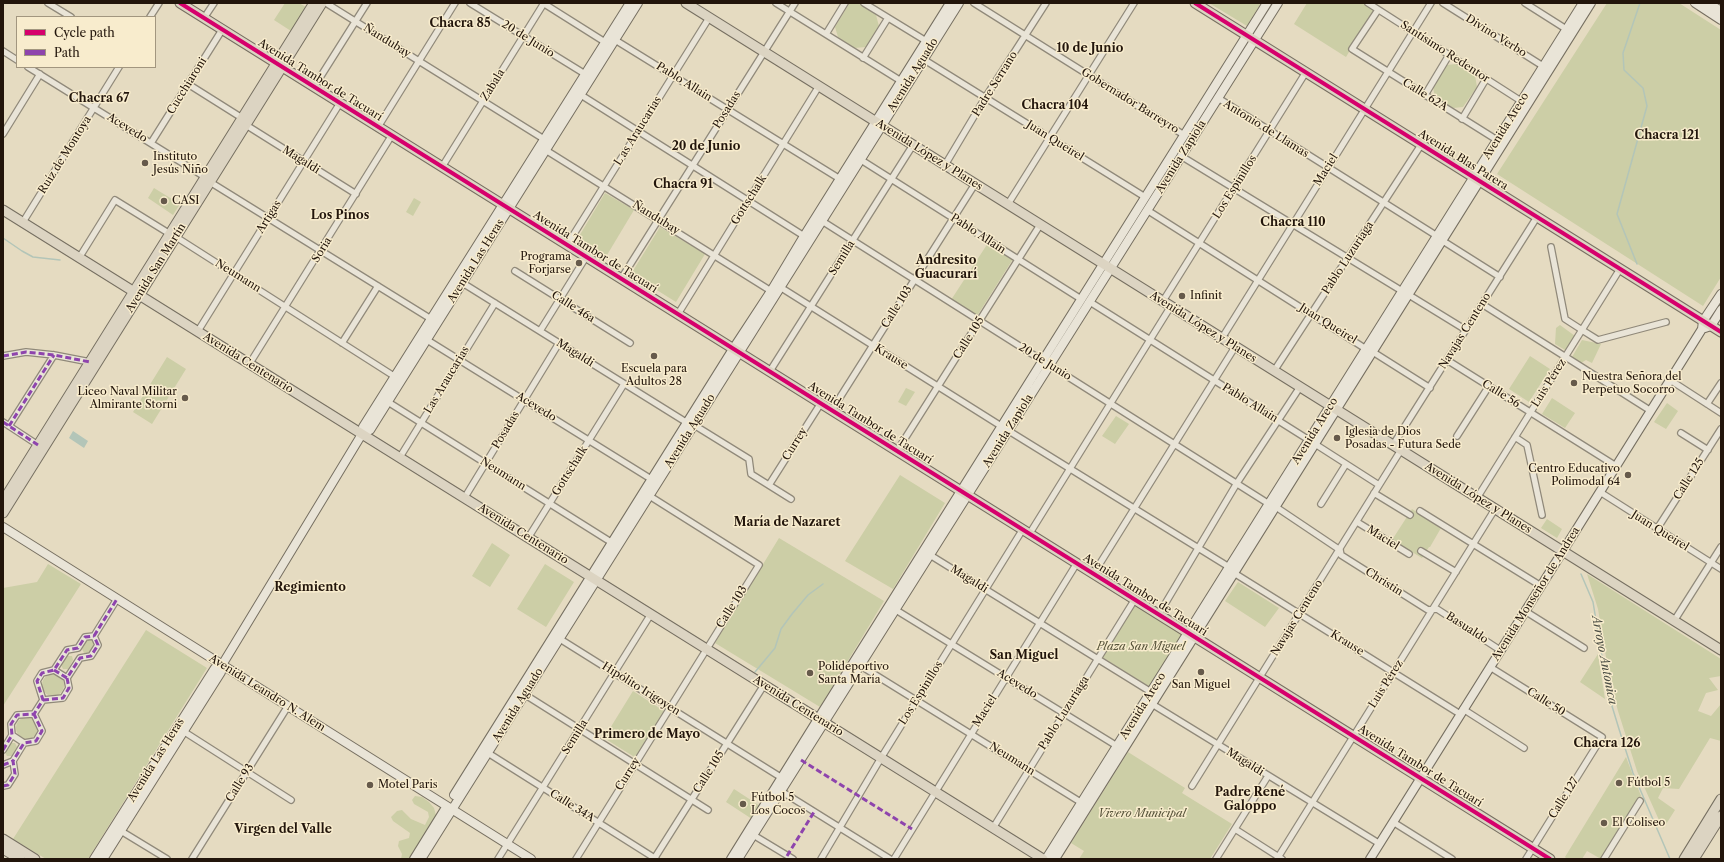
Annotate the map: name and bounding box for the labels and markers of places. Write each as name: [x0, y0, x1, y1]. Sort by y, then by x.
place label: Instituto Jesús Niño: [153, 150, 208, 176]
marker: Instituto Jesús Niño: [140, 158, 150, 168]
place label: CASI: [172, 194, 199, 208]
marker: CASI: [159, 196, 169, 206]
place label: Programa Forjarse: [520, 250, 571, 276]
marker: Programa Forjarse: [574, 258, 584, 268]
place label: Infinit: [1190, 289, 1222, 303]
marker: Infinit: [1177, 291, 1187, 301]
marker: Escuela para Adultos 28: [649, 351, 659, 361]
place label: Escuela para Adultos 28: [621, 362, 687, 388]
place label: Nuestra Señora del Perpetuo Socorro: [1582, 370, 1681, 396]
marker: Nuestra Señora del Perpetuo Socorro: [1569, 378, 1579, 388]
place label: Liceo Naval Militar Almirante Storni: [77, 385, 177, 411]
marker: Liceo Naval Militar Almirante Storni: [180, 393, 190, 403]
place label: Iglesia de Dios Posadas - Futura Sede: [1345, 425, 1461, 451]
marker: Iglesia de Dios Posadas - Futura Sede: [1332, 433, 1342, 443]
place label: Centro Educativo Polimodal 64: [1528, 462, 1620, 488]
marker: Centro Educativo Polimodal 64: [1623, 470, 1633, 480]
place label: Polideportivo Santa María: [818, 660, 889, 686]
marker: San Miguel: [1196, 667, 1206, 677]
marker: Polideportivo Santa María: [805, 668, 815, 678]
place label: San Miguel: [1172, 678, 1230, 692]
place label: Fútbol 5: [1627, 776, 1670, 790]
place label: Motel Paris: [378, 778, 438, 792]
marker: Fútbol 5: [1614, 778, 1624, 788]
marker: Motel Paris: [365, 780, 375, 790]
place label: Fútbol 5 Los Cocos: [751, 791, 805, 817]
marker: Fútbol 5 Los Cocos: [738, 799, 748, 809]
place label: El Coliseo: [1612, 816, 1665, 830]
marker: El Coliseo: [1599, 818, 1609, 828]

